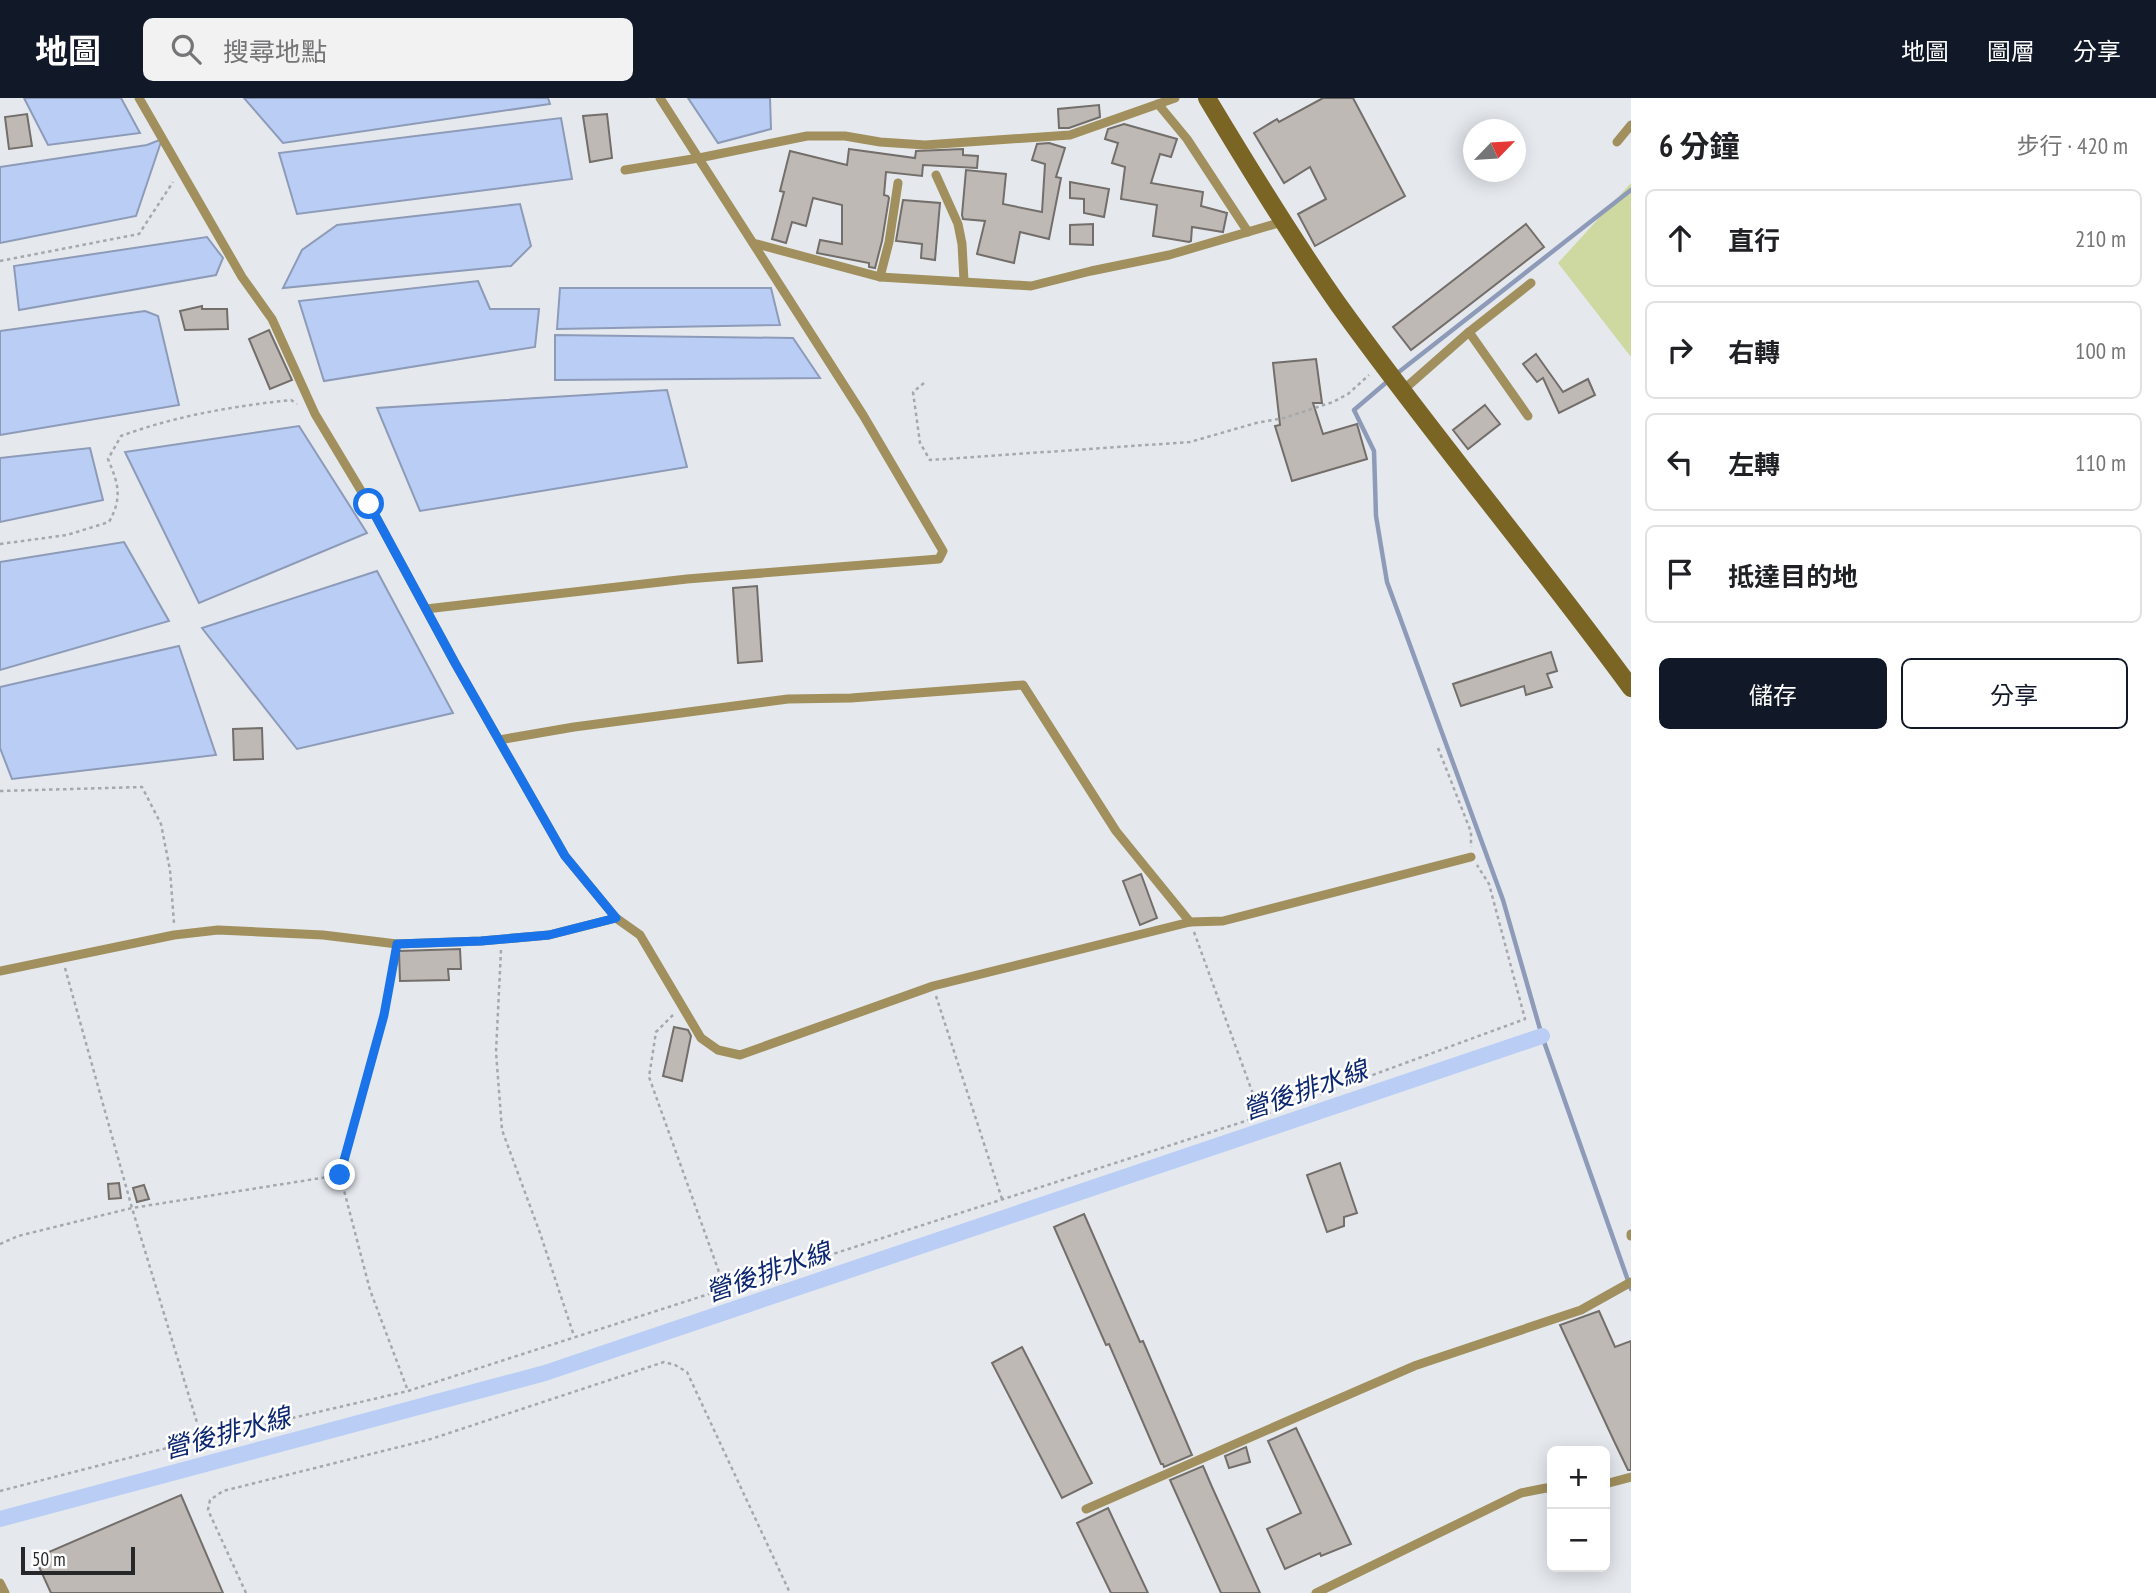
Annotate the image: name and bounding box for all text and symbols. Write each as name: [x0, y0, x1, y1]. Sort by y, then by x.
search box: [143, 18, 633, 81]
text: 地圖: [35, 29, 101, 72]
icon: search: [167, 30, 205, 68]
text: 搜尋地點: [223, 35, 327, 68]
text: 地圖: [1901, 36, 1949, 67]
text: 圖層: [1987, 36, 2035, 67]
text: 分享: [2073, 36, 2121, 67]
north arrow: [1463, 119, 1526, 182]
text: 6 分鐘: [1659, 126, 1740, 165]
text: 步行 · 420 m: [2016, 131, 2128, 160]
icon: ahead: [1661, 219, 1699, 257]
text: 直行: [1728, 224, 1780, 257]
text: 210 m: [2075, 224, 2126, 253]
icon: right: [1661, 331, 1699, 369]
text: 右轉: [1728, 336, 1780, 369]
text: 100 m: [2075, 336, 2126, 365]
icon: left: [1661, 443, 1699, 481]
text: 左轉: [1728, 448, 1780, 481]
text: 110 m: [2075, 448, 2126, 477]
route start: [353, 488, 384, 519]
icon: arrive: [1661, 555, 1699, 593]
text: 抵達目的地: [1728, 560, 1858, 593]
button: 儲存: [1659, 658, 1887, 729]
button: 分享: [1901, 658, 2128, 729]
water label: 營後排水線: [1238, 1052, 1374, 1126]
route end: [324, 1159, 355, 1190]
water label: 營後排水線: [701, 1234, 837, 1308]
water label: 營後排水線: [160, 1399, 297, 1465]
map controls: [1547, 1446, 1610, 1572]
button: +: [1547, 1446, 1610, 1509]
button: −: [1547, 1509, 1610, 1572]
scale bar: [21, 1544, 135, 1576]
text: 50 m: [32, 1547, 66, 1571]

